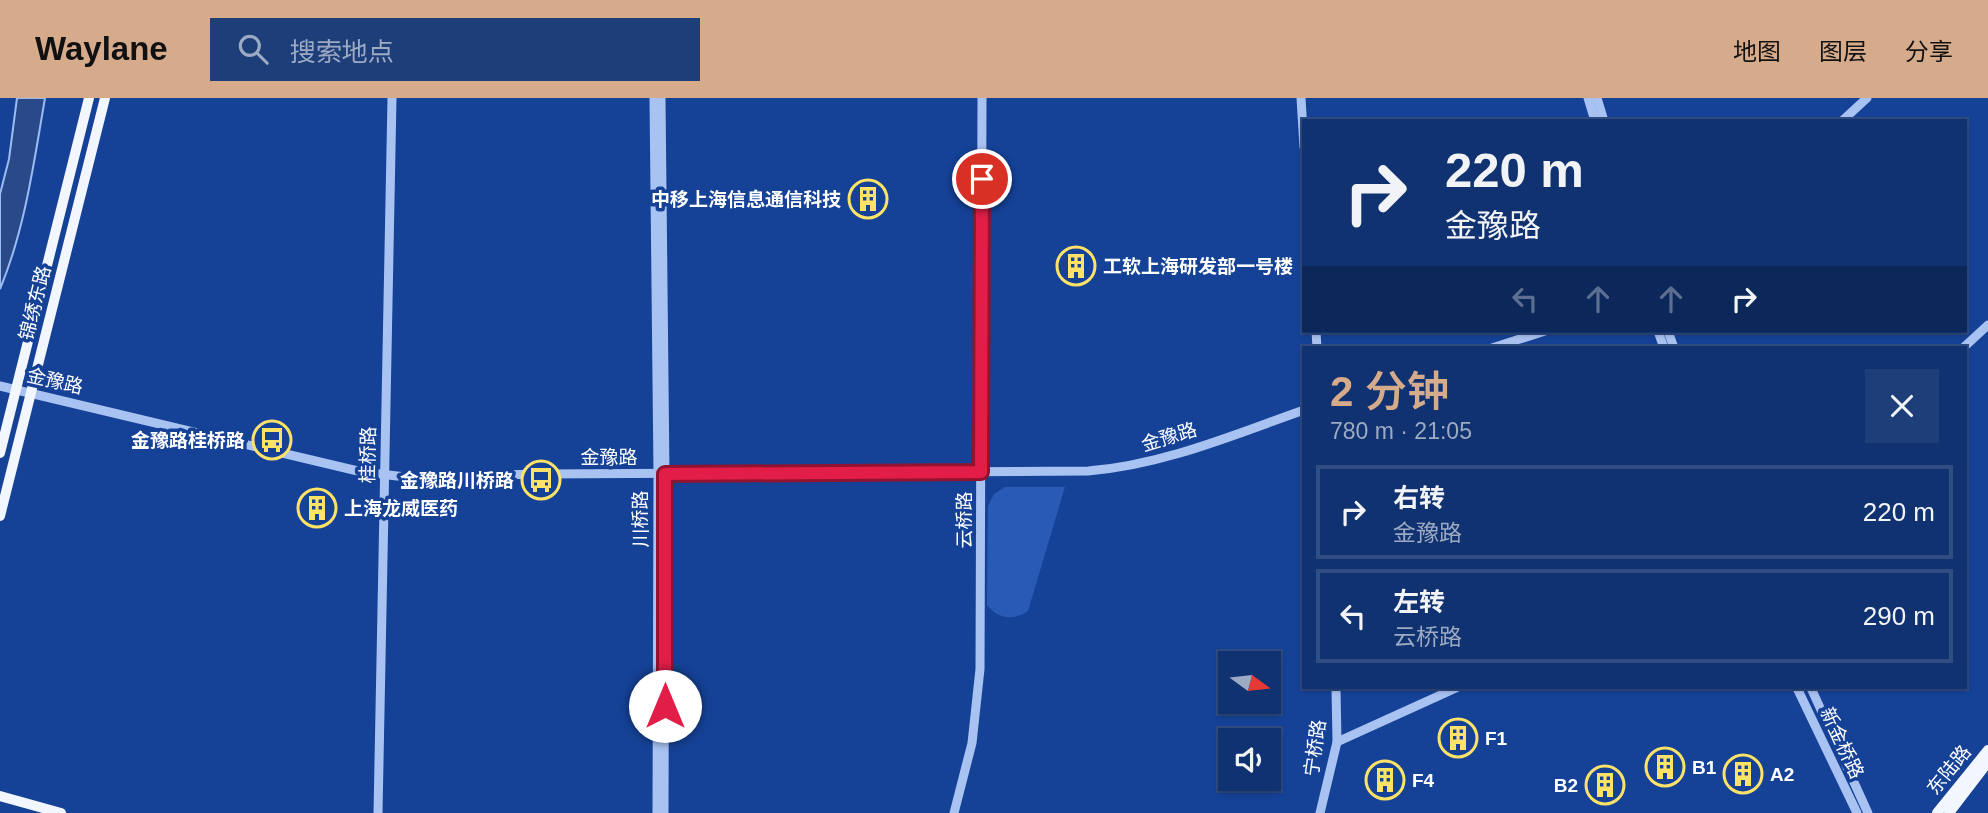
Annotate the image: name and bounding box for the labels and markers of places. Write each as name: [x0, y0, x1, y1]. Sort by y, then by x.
pin: [952, 149, 1012, 209]
building icon: 中移上海信息通信科技: [847, 178, 889, 220]
place label: 中移上海信息通信科技: [651, 189, 841, 210]
building icon: 工软上海研发部一号楼: [1055, 245, 1097, 287]
place label: 工软上海研发部一号楼: [1103, 256, 1293, 277]
bus stop icon: 金豫路桂桥路: [251, 419, 293, 461]
place label: 金豫路桂桥路: [131, 430, 245, 451]
bus stop icon: 金豫路川桥路: [520, 459, 562, 501]
place label: 金豫路川桥路: [400, 470, 514, 491]
building icon: 上海龙威医药: [296, 487, 338, 529]
place label: 上海龙威医药: [344, 498, 458, 519]
building icon: F1: [1437, 717, 1479, 759]
place label: F1: [1485, 728, 1508, 749]
building icon: B1: [1644, 746, 1686, 788]
building icon: A2: [1722, 753, 1764, 795]
place label: B1: [1692, 757, 1717, 778]
building icon: F4: [1364, 759, 1406, 801]
building icon: B2: [1584, 764, 1626, 806]
place label: A2: [1770, 764, 1794, 785]
place label: F4: [1412, 770, 1435, 791]
place label: B2: [1554, 775, 1578, 796]

